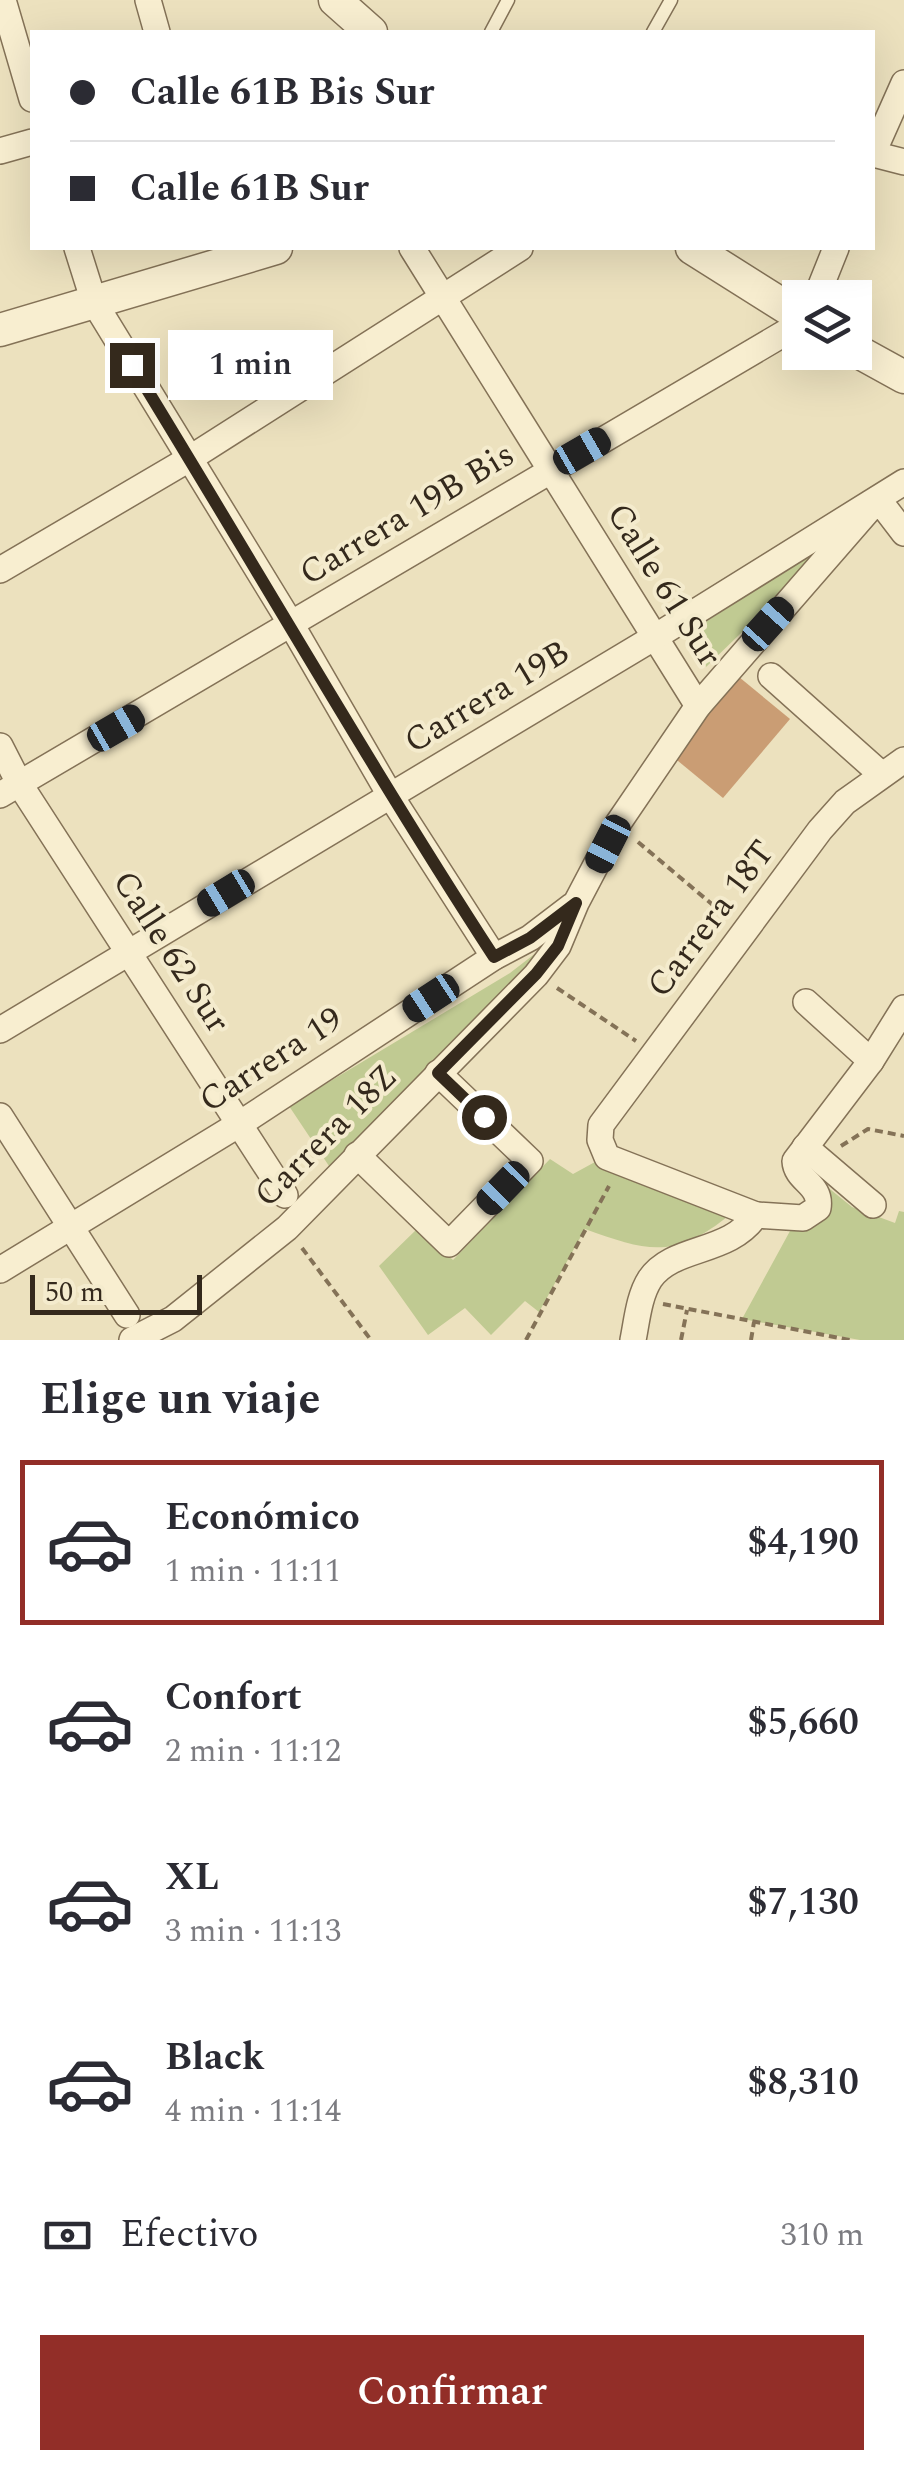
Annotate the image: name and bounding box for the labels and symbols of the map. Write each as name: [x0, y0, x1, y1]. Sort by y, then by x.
callout: 1 min: [167, 330, 332, 400]
route end: [110, 343, 155, 388]
car: [549, 423, 615, 479]
street label: Carrera 19B Bis: [289, 429, 525, 599]
street label: Calle 61 Sur: [593, 493, 735, 677]
car: [737, 592, 799, 656]
street label: Carrera 19B: [394, 627, 580, 767]
car: [83, 700, 149, 756]
car: [581, 810, 635, 878]
street label: Carrera 18T: [634, 829, 788, 1009]
street label: Calle 62 Sur: [99, 860, 244, 1044]
car: [193, 865, 259, 921]
car: [398, 969, 464, 1027]
street label: Carrera 19: [188, 994, 354, 1126]
street label: Carrera 18Z: [242, 1052, 410, 1220]
route start: [462, 1095, 507, 1140]
car: [471, 1156, 535, 1220]
scale bar: [30, 1270, 202, 1314]

